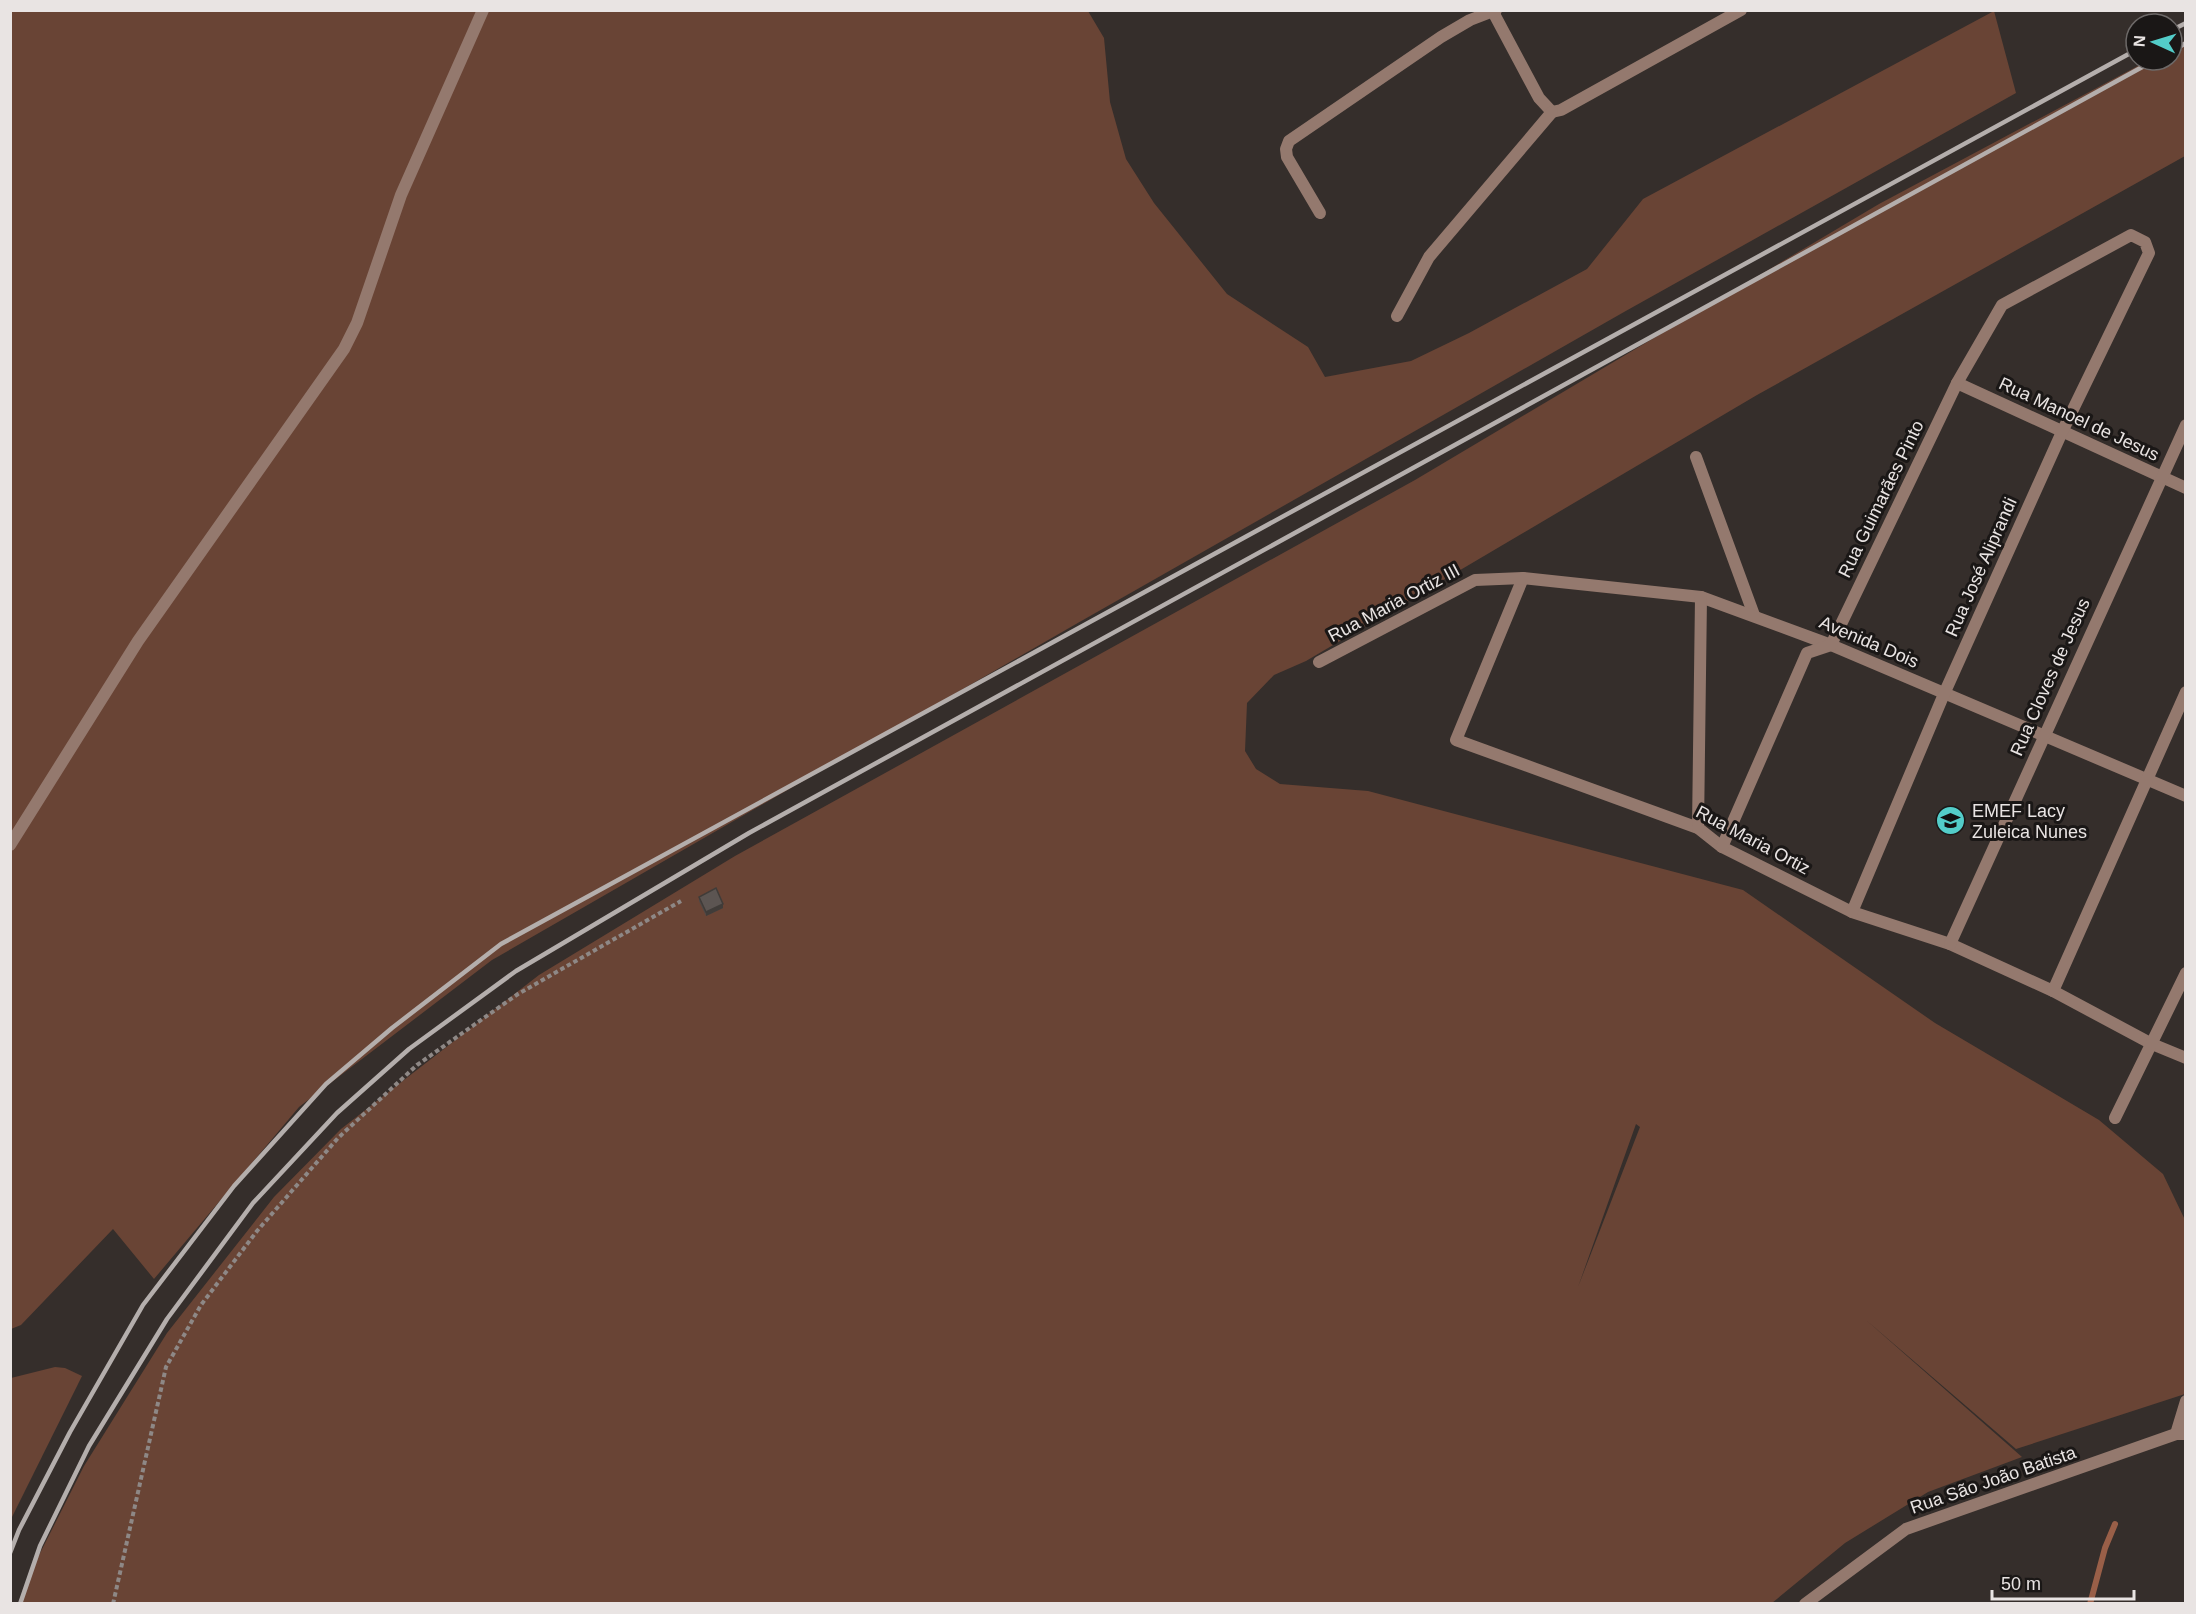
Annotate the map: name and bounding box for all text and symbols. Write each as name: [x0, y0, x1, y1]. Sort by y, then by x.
north arrow: [2124, 12, 2184, 72]
text: N: [2131, 35, 2148, 47]
street label: Rua Manoel de Jesus: [1996, 373, 2162, 465]
street label: Rua Guimarães Pinto: [1834, 417, 1928, 581]
street label: Rua José Aliprandi: [1941, 494, 2021, 640]
street label: Rua Maria Ortiz III: [1325, 560, 1463, 646]
street label: Rua Cloves de Jesus: [2006, 595, 2094, 759]
street label: Avenida Dois: [1816, 612, 1922, 672]
place label: EMEF Lacy Zuleica Nunes: [1972, 801, 2087, 842]
street label: Rua Maria Ortiz: [1693, 802, 1813, 878]
school or university icon: EMEF Lacy Zuleica Nunes: [1935, 805, 1967, 837]
street label: Rua São João Batista: [1907, 1442, 2079, 1518]
scale bar: [1992, 1563, 2134, 1601]
text: 50 m: [2001, 1574, 2041, 1594]

